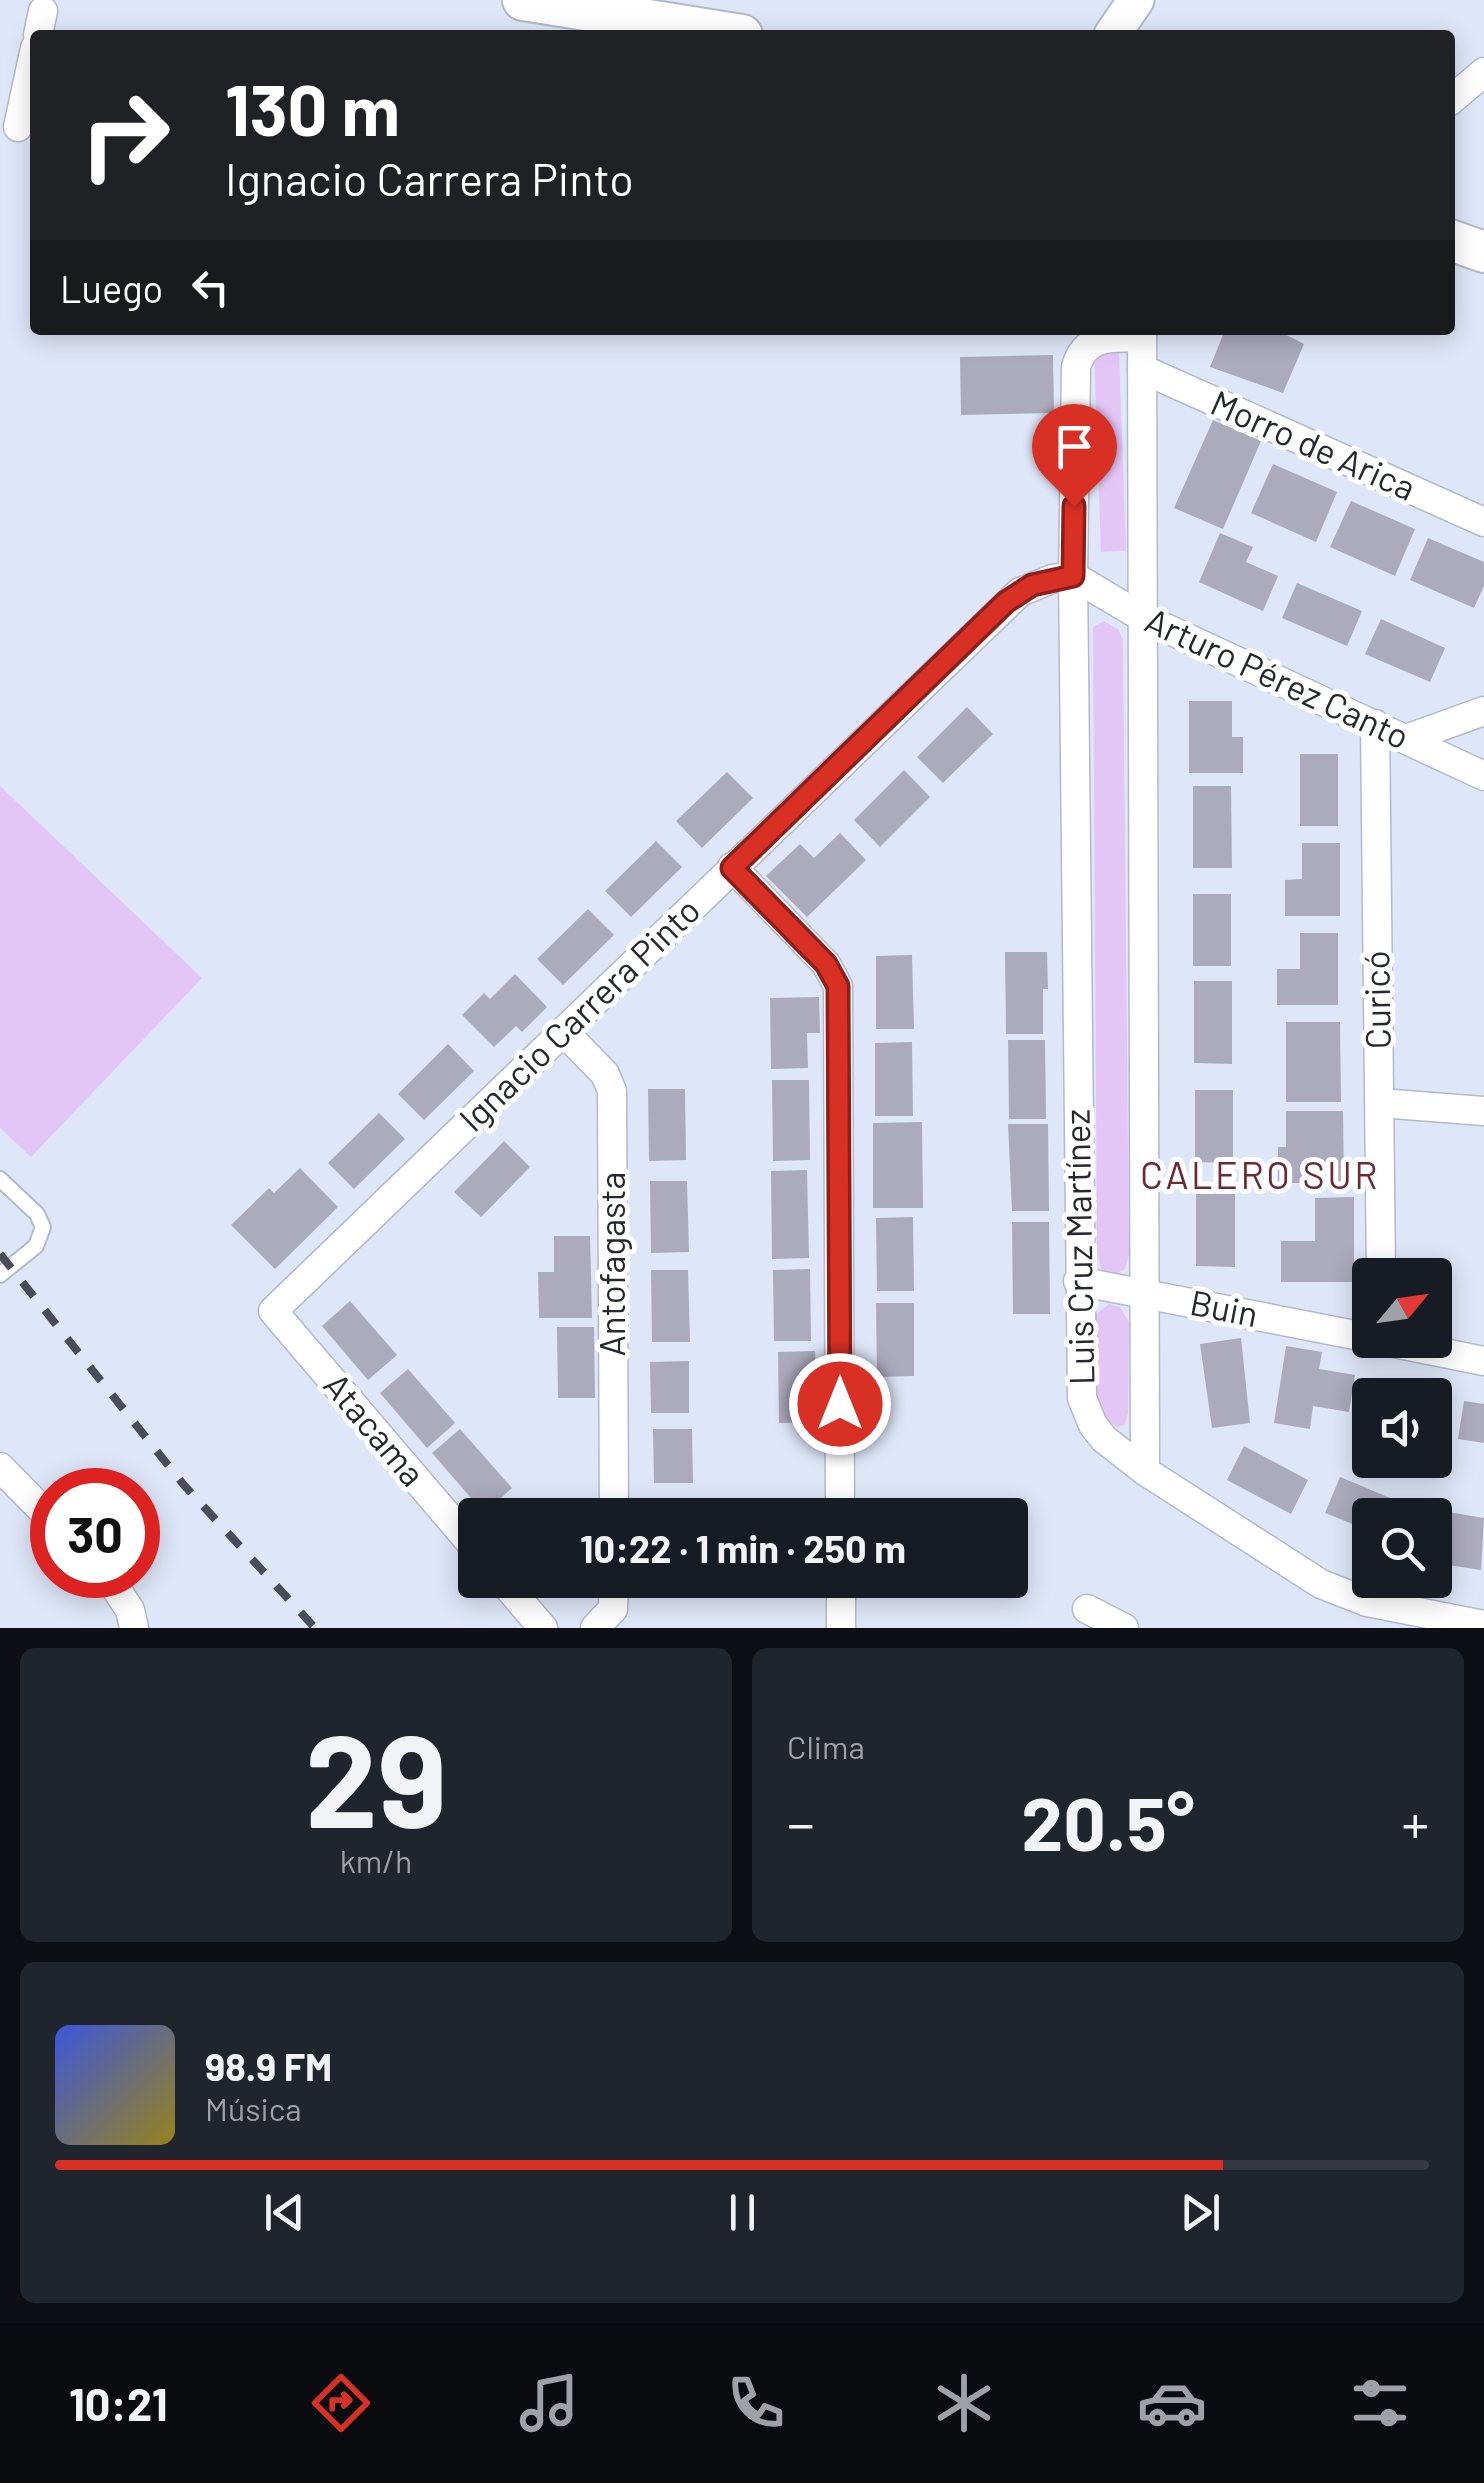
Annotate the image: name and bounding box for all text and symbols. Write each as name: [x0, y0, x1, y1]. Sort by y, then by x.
text: 130 m: [225, 66, 400, 150]
icon: right: [60, 70, 190, 200]
text: Ignacio Carrera Pinto: [225, 151, 634, 205]
icon: left: [183, 260, 238, 315]
text: Luego: [60, 265, 163, 311]
street label: Morro de Arica: [1205, 380, 1423, 508]
pin: [1032, 404, 1117, 507]
icon: arrive: [1047, 419, 1102, 474]
street label: Arturo Pérez Canto: [1139, 598, 1416, 757]
street label: Ignacio Carrera Pinto: [450, 888, 708, 1139]
street label: Curicó: [1354, 950, 1398, 1050]
street label: Luis Cruz Martínez: [1055, 1109, 1101, 1385]
district label: CALERO SUR: [1140, 1151, 1380, 1197]
street label: Antofagasta: [590, 1172, 632, 1356]
north arrow: [1352, 1258, 1452, 1358]
map controls: [1352, 1258, 1452, 1598]
street label: Buin: [1187, 1280, 1262, 1334]
position arrow: [788, 1352, 892, 1456]
street label: Atacama: [316, 1364, 435, 1494]
button: sound: [1352, 1378, 1452, 1478]
speed limit sign: 30: [30, 1468, 160, 1598]
button: search: [1352, 1498, 1452, 1598]
text: 10:22 · 1 min · 250 m: [580, 1525, 906, 1571]
text: 29: [305, 1698, 447, 1854]
text: Clima: [787, 1727, 865, 1765]
text: 20.5°: [1021, 1776, 1195, 1866]
text: −: [787, 1789, 815, 1855]
text: +: [1401, 1789, 1429, 1855]
text: km/h: [340, 1841, 412, 1879]
text: 98.9 FM: [205, 2043, 332, 2089]
text: Música: [205, 2089, 302, 2127]
icon: previous: [257, 2185, 312, 2240]
icon: pause: [715, 2185, 770, 2240]
icon: next: [1173, 2185, 1228, 2240]
icon: directions: [306, 2368, 376, 2438]
icon: music: [514, 2368, 584, 2438]
icon: phone: [721, 2368, 791, 2438]
icon: climate: [929, 2368, 999, 2438]
icon: car: [1137, 2368, 1207, 2438]
icon: filters: [1345, 2368, 1415, 2438]
text: 10:21: [69, 2376, 168, 2430]

